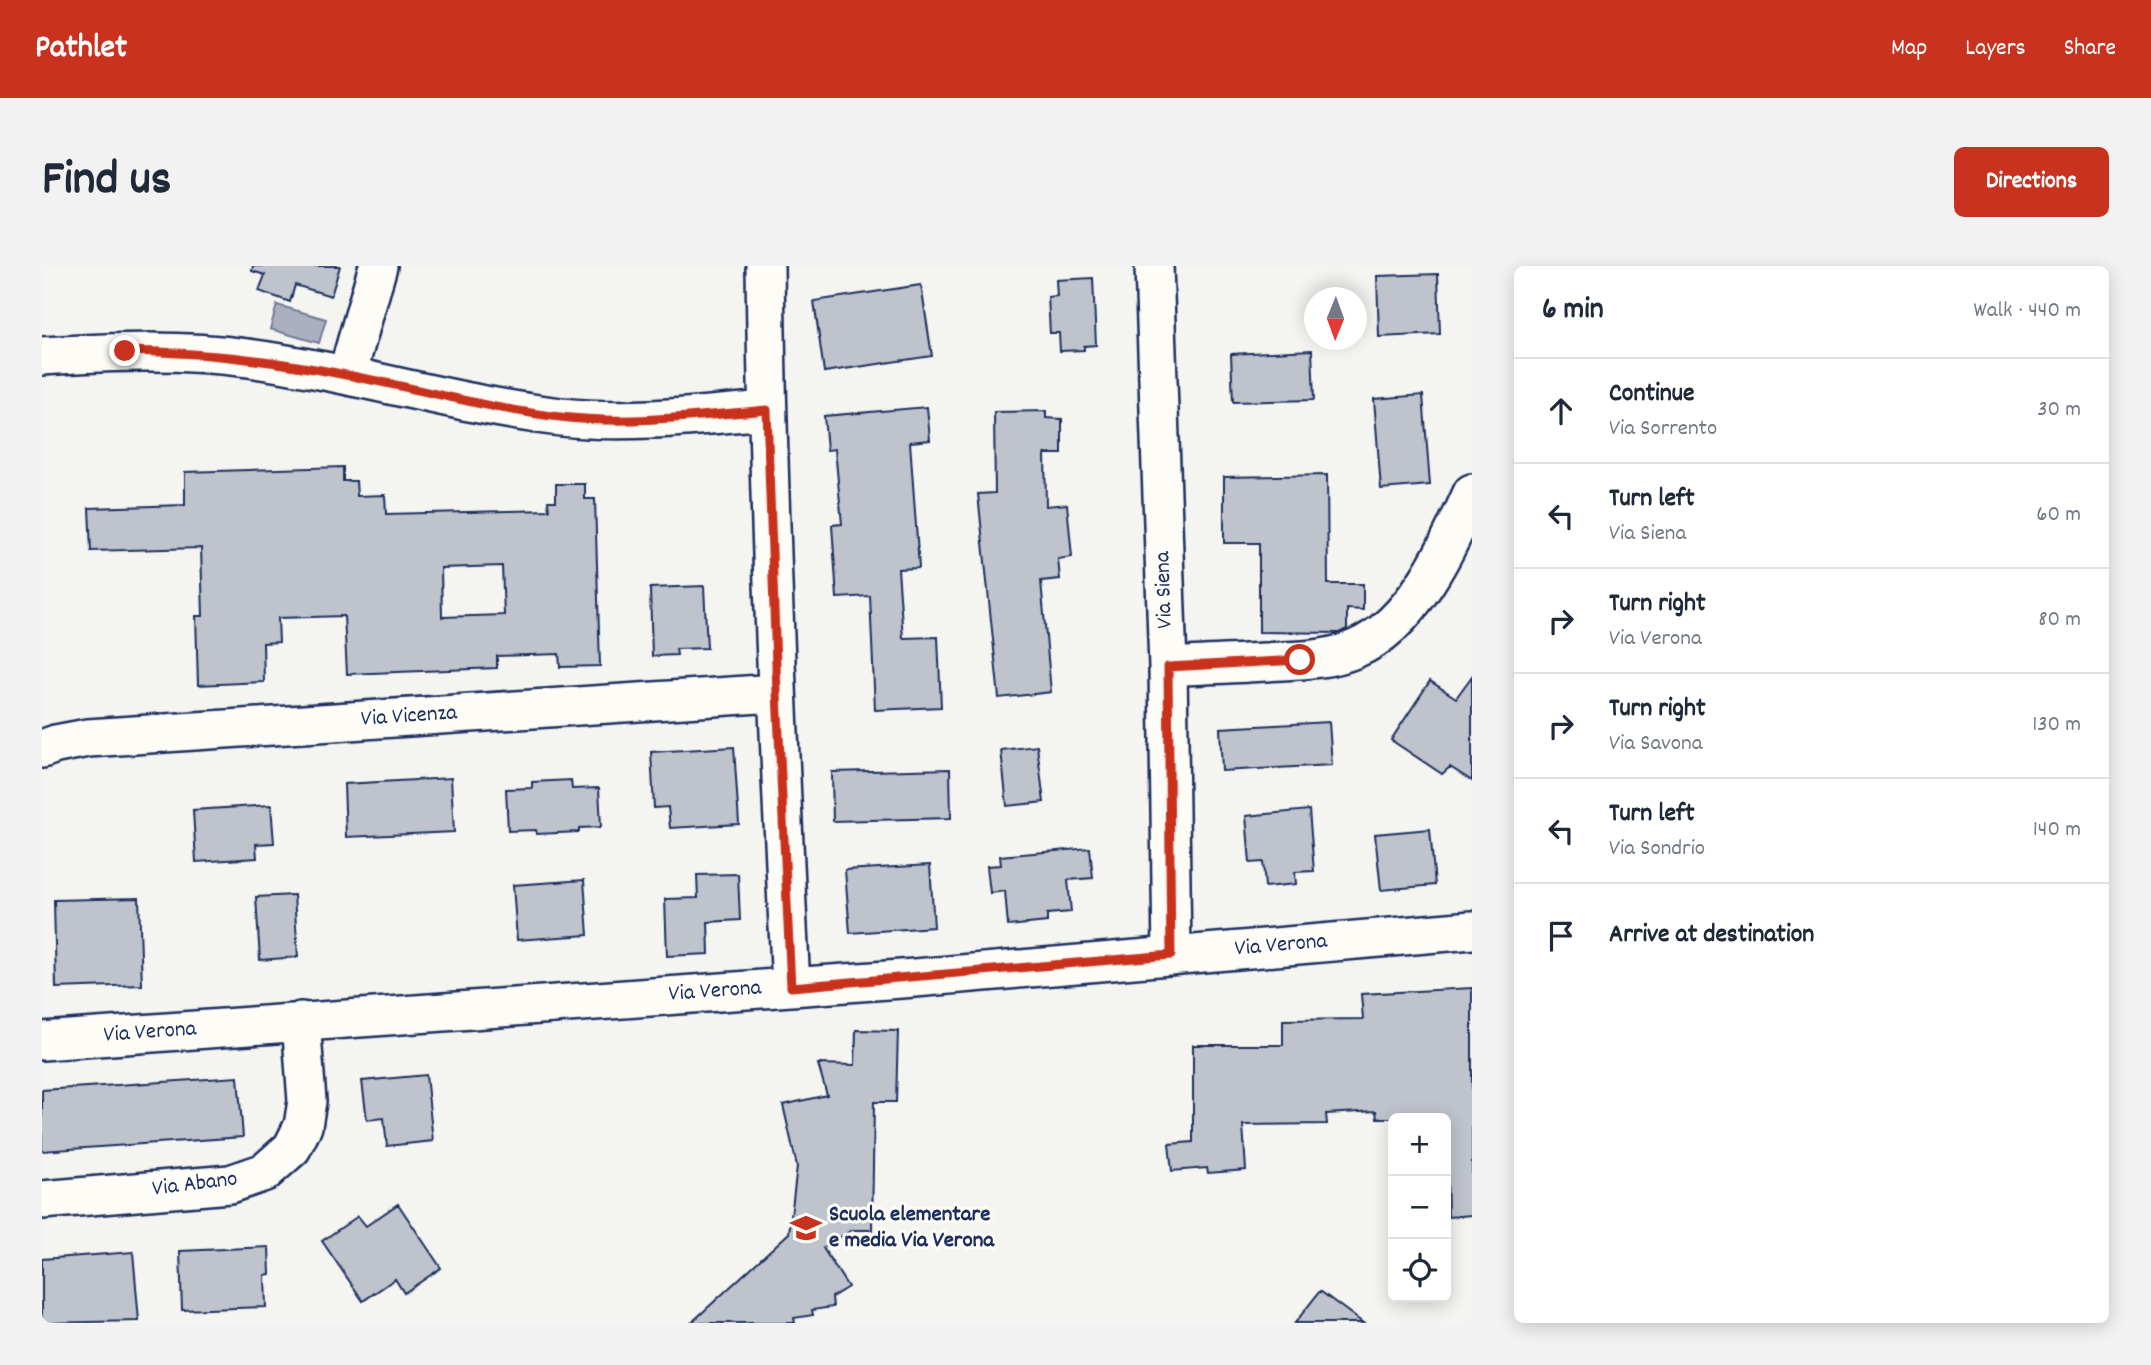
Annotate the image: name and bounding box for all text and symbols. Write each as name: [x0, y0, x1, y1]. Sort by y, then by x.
text: Pathlet: [35, 26, 127, 73]
text: Map: [1891, 32, 1927, 66]
text: Layers: [1965, 32, 2026, 66]
text: Share: [2064, 32, 2116, 66]
text: Find us: [42, 147, 171, 217]
button: Directions: [1954, 147, 2109, 217]
north arrow: [1304, 287, 1367, 350]
text: 6 min: [1542, 290, 1604, 333]
text: Walk · 440 m: [1974, 295, 2081, 328]
route end: [109, 335, 140, 366]
text: Continue: [1609, 376, 1694, 413]
icon: ahead: [1542, 392, 1580, 430]
text: 30 m: [2037, 394, 2081, 427]
text: Via Sorrento: [1609, 413, 1717, 446]
text: Turn left: [1609, 481, 1695, 518]
icon: left: [1542, 497, 1580, 535]
text: 60 m: [2036, 499, 2081, 532]
text: Via Siena: [1609, 518, 1686, 551]
street label: Via Siena: [1147, 550, 1183, 629]
text: Turn right: [1609, 586, 1706, 623]
icon: right: [1542, 602, 1580, 640]
text: 80 m: [2038, 604, 2081, 637]
text: Via Verona: [1609, 623, 1702, 656]
route start: [1284, 644, 1315, 675]
text: Turn right: [1609, 691, 1706, 728]
street label: Via Vicenza: [360, 697, 459, 737]
icon: right: [1542, 707, 1580, 745]
text: 130 m: [2032, 709, 2081, 742]
text: Via Savona: [1609, 728, 1703, 761]
text: Turn left: [1609, 796, 1695, 833]
icon: left: [1542, 812, 1580, 850]
text: 140 m: [2033, 814, 2081, 847]
text: Via Sondrio: [1609, 833, 1705, 866]
icon: arrive: [1542, 917, 1580, 955]
text: Arrive at destination: [1609, 917, 1814, 954]
street label: Via Verona: [1233, 925, 1330, 966]
street label: Via Verona: [668, 972, 764, 1012]
street label: Via Verona: [103, 1013, 199, 1053]
map controls: [1388, 1113, 1451, 1302]
button: +: [1388, 1113, 1451, 1176]
street label: Via Abano: [151, 1163, 239, 1207]
button: −: [1388, 1176, 1451, 1239]
place label: Scuola elementare e media Via Verona: [829, 1199, 995, 1258]
school or university icon: Scuola elementare e media Via Verona: [789, 1211, 823, 1245]
button: locate: [1388, 1239, 1451, 1302]

